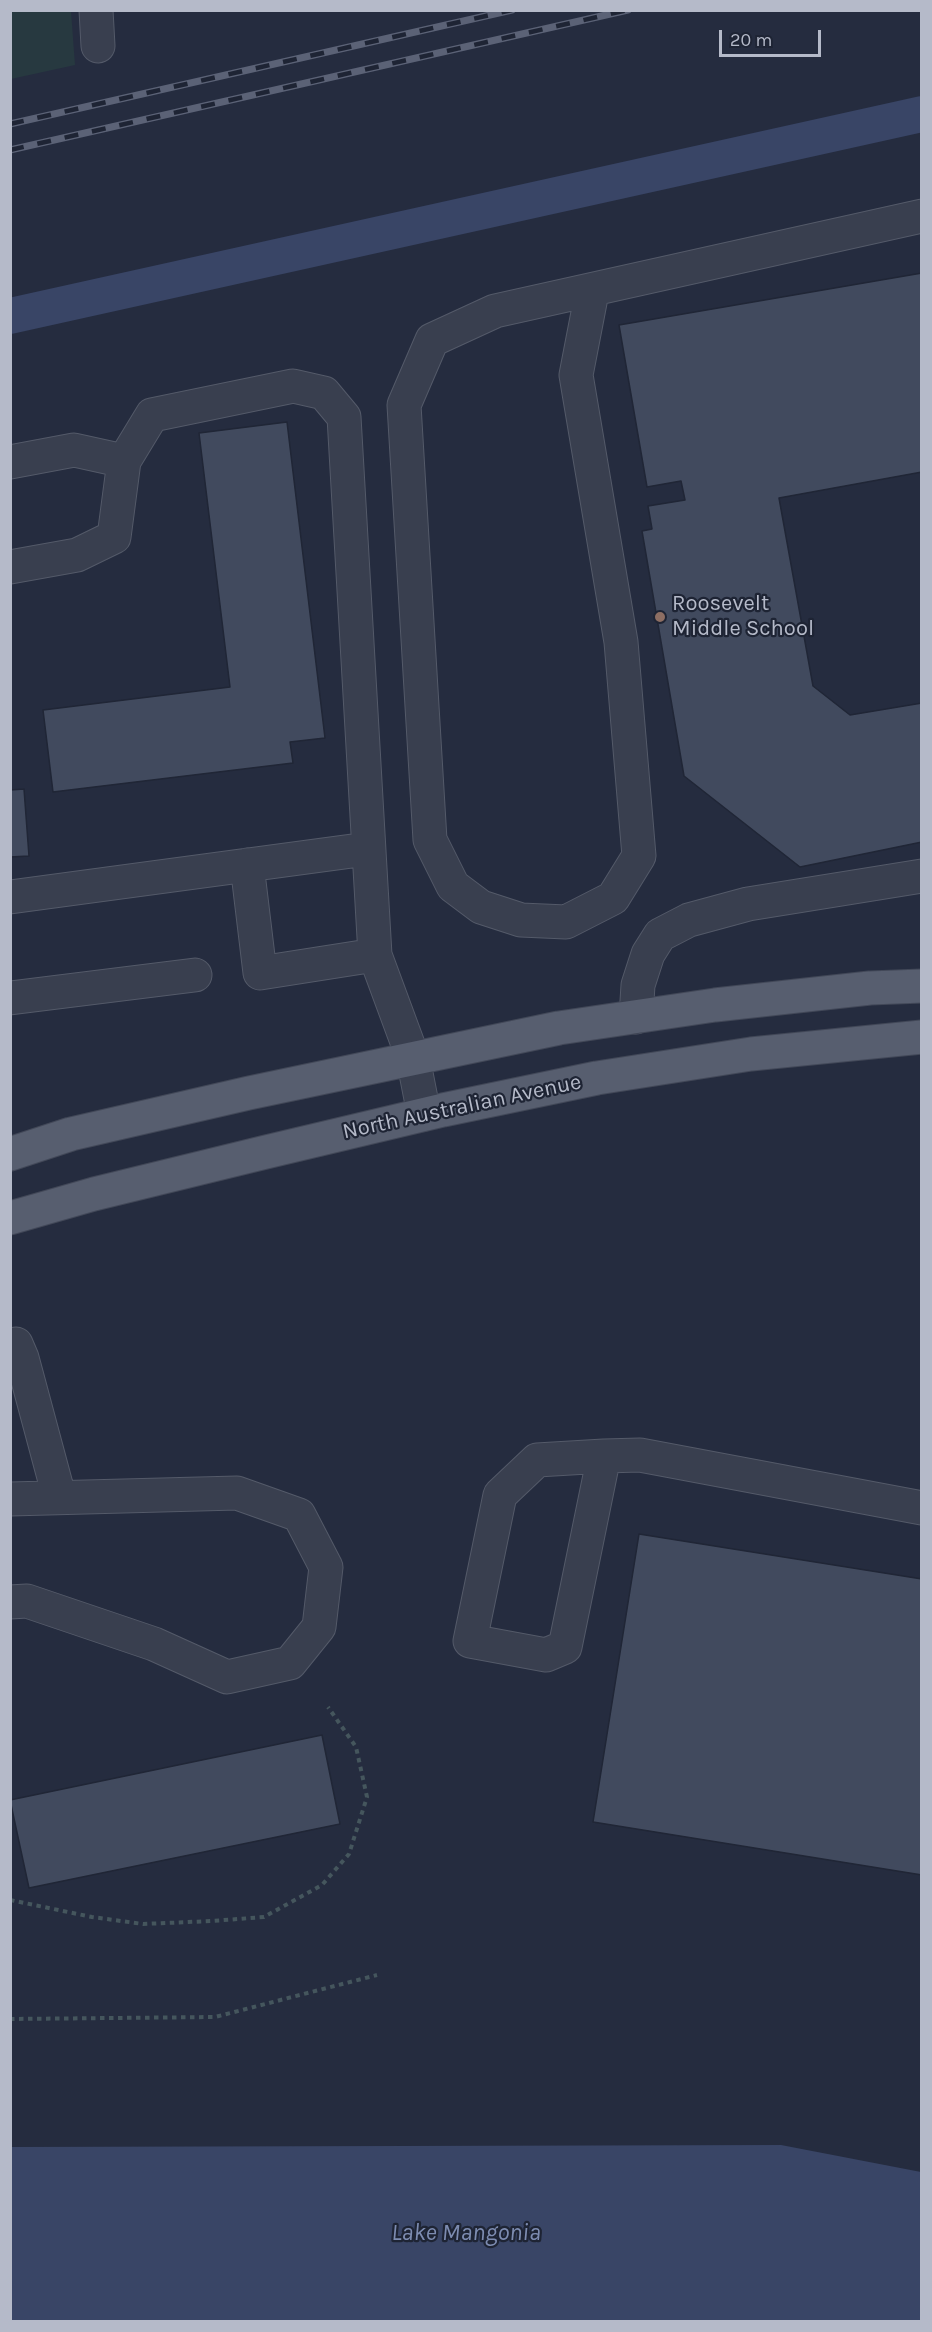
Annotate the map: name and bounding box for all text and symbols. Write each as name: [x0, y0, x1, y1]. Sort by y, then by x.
scale bar: [722, 18, 824, 56]
text: 20 m: [730, 29, 772, 51]
place label: Roosevelt Middle School: [672, 591, 814, 642]
marker: Roosevelt Middle School: [653, 610, 667, 624]
street label: North Australian Avenue: [340, 1069, 584, 1145]
water label: Lake Mangonia: [391, 2219, 541, 2247]

